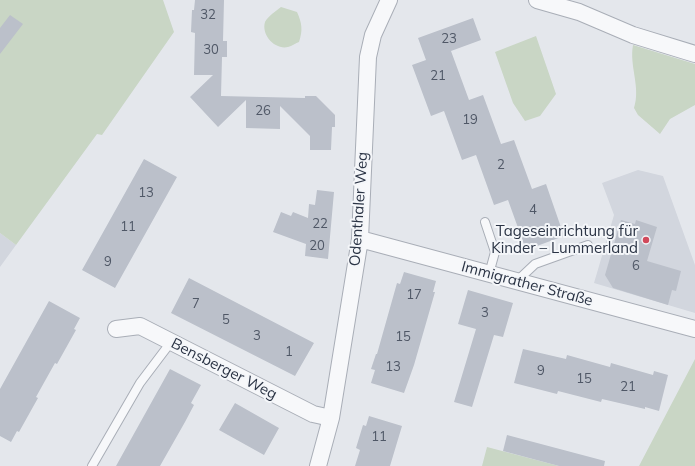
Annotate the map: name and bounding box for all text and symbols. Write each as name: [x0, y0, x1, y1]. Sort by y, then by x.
house number: 32: [200, 7, 216, 23]
house number: 23: [441, 31, 457, 47]
house number: 30: [203, 42, 219, 58]
house number: 21: [430, 68, 446, 84]
house number: 26: [255, 103, 271, 119]
house number: 19: [462, 112, 478, 128]
street label: Odenthaler Weg: [346, 151, 372, 267]
house number: 2: [497, 157, 505, 173]
house number: 13: [138, 185, 154, 201]
house number: 4: [529, 202, 537, 218]
house number: 22: [312, 216, 328, 232]
house number: 11: [120, 219, 136, 235]
place label: Tageseinrichtung für Kinder – Lummerland: [491, 222, 638, 257]
marker: Tageseinrichtung für Kinder – Lummerland: [641, 235, 651, 245]
house number: 20: [309, 238, 325, 254]
house number: 9: [104, 254, 112, 270]
street label: Immigrather Straße: [459, 258, 595, 310]
house number: 6: [632, 258, 640, 274]
house number: 17: [406, 287, 422, 303]
house number: 7: [192, 296, 200, 312]
house number: 3: [481, 305, 489, 321]
house number: 5: [222, 312, 230, 328]
house number: 3: [253, 328, 261, 344]
house number: 15: [395, 329, 411, 345]
street label: Bensberger Weg: [168, 334, 280, 404]
house number: 1: [285, 344, 293, 360]
house number: 13: [385, 359, 401, 375]
house number: 9: [537, 363, 545, 379]
house number: 15: [576, 371, 592, 387]
house number: 21: [620, 379, 636, 395]
house number: 11: [371, 429, 387, 445]

